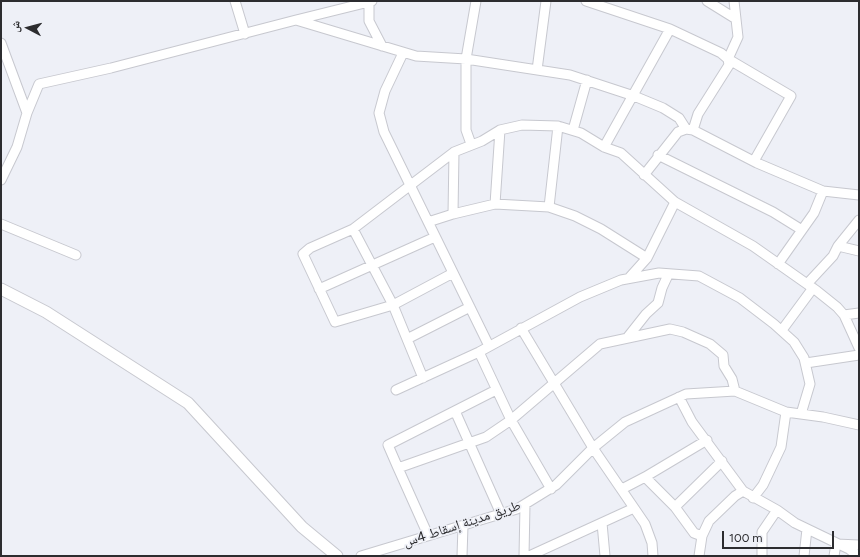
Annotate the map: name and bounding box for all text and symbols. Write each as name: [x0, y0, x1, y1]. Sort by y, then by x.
north arrow: [8, 8, 48, 48]
text: ش: [8, 20, 23, 33]
street label: طريق مدينة إسقاط 4س: [401, 497, 523, 551]
scale bar: [724, 523, 836, 549]
text: 100 m: [729, 531, 763, 545]

